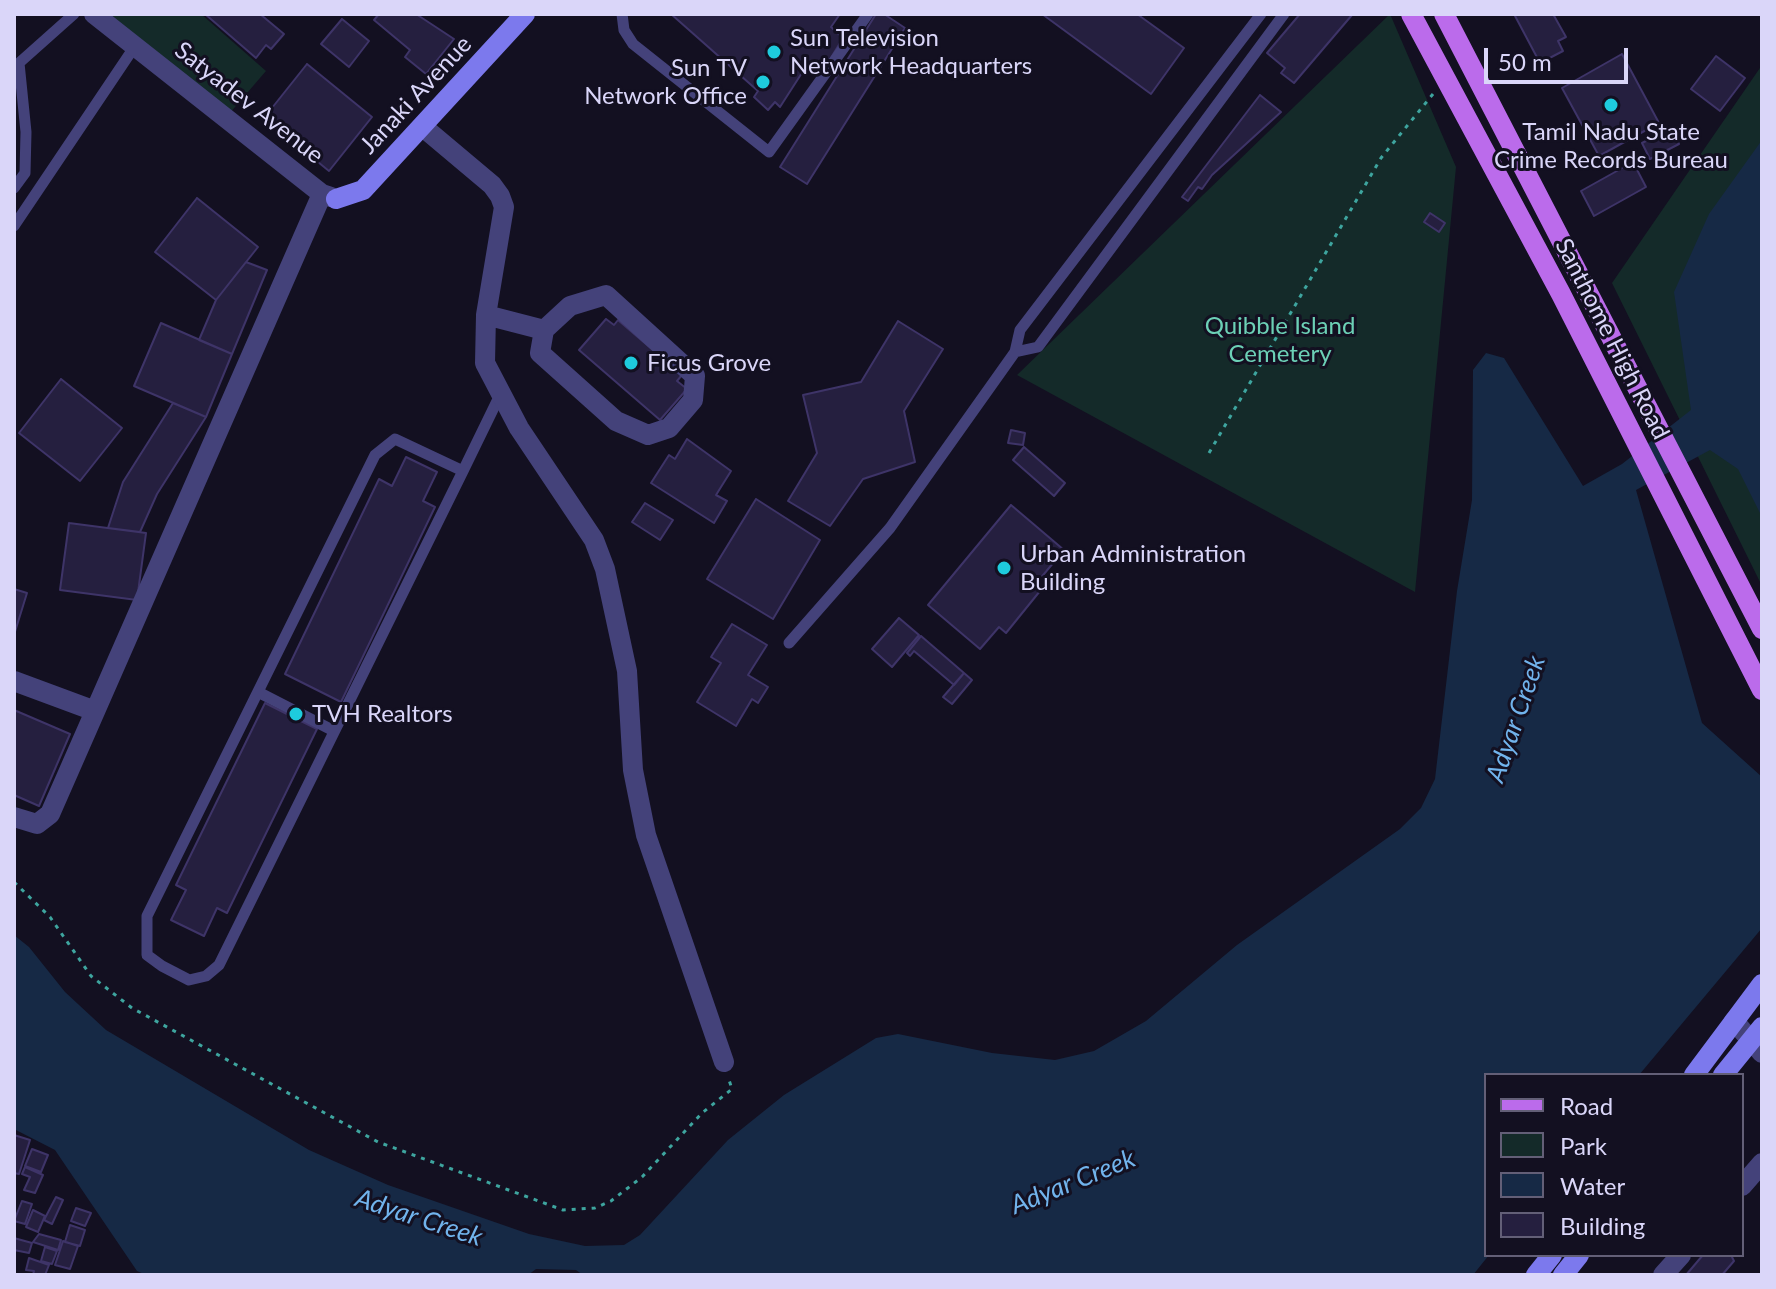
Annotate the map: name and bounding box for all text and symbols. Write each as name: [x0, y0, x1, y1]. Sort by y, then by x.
place label: Sun Television Network Headquarters: [790, 24, 1032, 80]
street label: Janaki Avenue: [354, 30, 478, 160]
scale bar: [1488, 32, 1632, 82]
street label: Satyadev Avenue: [169, 36, 329, 170]
marker: Sun Television Network Headquarters: [765, 43, 783, 61]
text: 50 m: [1498, 47, 1552, 76]
place label: Sun TV Network Office: [584, 54, 747, 110]
marker: Sun TV Network Office: [754, 73, 772, 91]
marker: Tamil Nadu State Crime Records Bureau: [1602, 96, 1620, 114]
place label: Tamil Nadu State Crime Records Bureau: [1494, 118, 1728, 174]
street label: Santhome High Road: [1549, 234, 1675, 444]
park label: Quibble Island Cemetery: [1205, 312, 1355, 368]
place label: Ficus Grove: [647, 349, 771, 377]
marker: Ficus Grove: [622, 354, 640, 372]
place label: Urban Administration Building: [1020, 540, 1246, 596]
marker: Urban Administration Building: [995, 559, 1013, 577]
water label: Adyar Creek: [1480, 652, 1552, 786]
place label: TVH Realtors: [312, 700, 453, 728]
marker: TVH Realtors: [287, 705, 305, 723]
legend: [1484, 1073, 1744, 1257]
text: Road: [1560, 1091, 1613, 1120]
text: Park: [1560, 1131, 1607, 1160]
water label: Adyar Creek: [1006, 1143, 1140, 1221]
text: Water: [1560, 1171, 1625, 1200]
water label: Adyar Creek: [352, 1183, 486, 1253]
text: Building: [1560, 1211, 1645, 1240]

